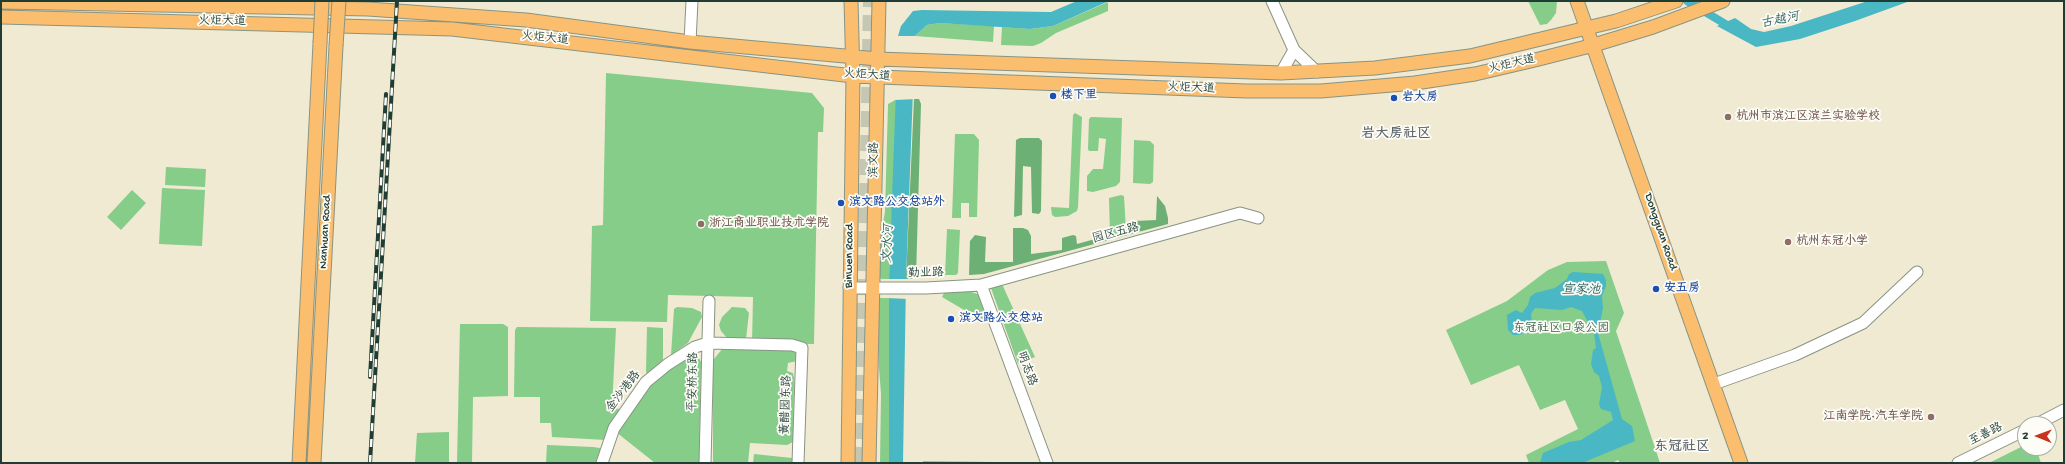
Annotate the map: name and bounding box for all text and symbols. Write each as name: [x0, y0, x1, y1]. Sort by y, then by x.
water label: 古越河: [1759, 10, 1801, 32]
street label: 火炬大道: [198, 14, 246, 30]
street label: 火炬大道: [520, 29, 570, 49]
street label: 火炬大道: [1487, 53, 1537, 77]
street label: 火炬大道: [843, 67, 891, 85]
street label: 火炬大道: [1167, 81, 1215, 97]
place label: 楼下里: [1061, 89, 1097, 103]
marker: 楼下里: [1048, 91, 1058, 101]
place label: 岩大房: [1402, 91, 1438, 105]
marker: 岩大房: [1389, 93, 1399, 103]
place label: 杭州市滨江区滨兰实验学校: [1736, 110, 1880, 124]
marker: 杭州市滨江区滨兰实验学校: [1723, 112, 1733, 122]
district label: 岩大房社区: [1361, 127, 1431, 143]
street label: 滨文路: [867, 142, 883, 178]
street label: Dongguan Road: [1640, 192, 1680, 272]
street label: Nanhuan Road: [317, 195, 335, 269]
place label: 滨文路公交总站外: [849, 196, 945, 210]
marker: 滨文路公交总站外: [836, 198, 846, 208]
place label: 浙江商业职业技术学院: [709, 217, 829, 231]
marker: 浙江商业职业技术学院: [696, 219, 706, 229]
street label: 园区五路: [1091, 221, 1141, 247]
street label: Binwen Road: [842, 224, 858, 288]
water label: 文水河: [880, 224, 898, 264]
place label: 杭州东冠小学: [1796, 235, 1868, 249]
marker: 杭州东冠小学: [1783, 237, 1793, 247]
street label: 勤业路: [908, 266, 944, 282]
place label: 安五房: [1664, 282, 1700, 296]
water label: 宣家池: [1562, 283, 1600, 299]
marker: 安五房: [1651, 284, 1661, 294]
place label: 滨文路公交总站: [959, 312, 1043, 326]
marker: 滨文路公交总站: [946, 314, 956, 324]
park label: 东冠社区口袋公园: [1513, 322, 1609, 336]
street label: 明志路: [1013, 350, 1039, 388]
street label: 平安桥东路: [686, 352, 702, 412]
street label: 金沙港路: [604, 368, 644, 416]
street label: 黄醋园东路: [779, 375, 795, 435]
place label: 江南学院·汽车学院: [1823, 410, 1923, 424]
marker: 江南学院·汽车学院: [1926, 412, 1936, 422]
north arrow: [2017, 416, 2057, 456]
street label: 至善路: [1967, 421, 2005, 449]
text: N: [2020, 432, 2032, 440]
district label: 东冠社区: [1654, 440, 1710, 456]

